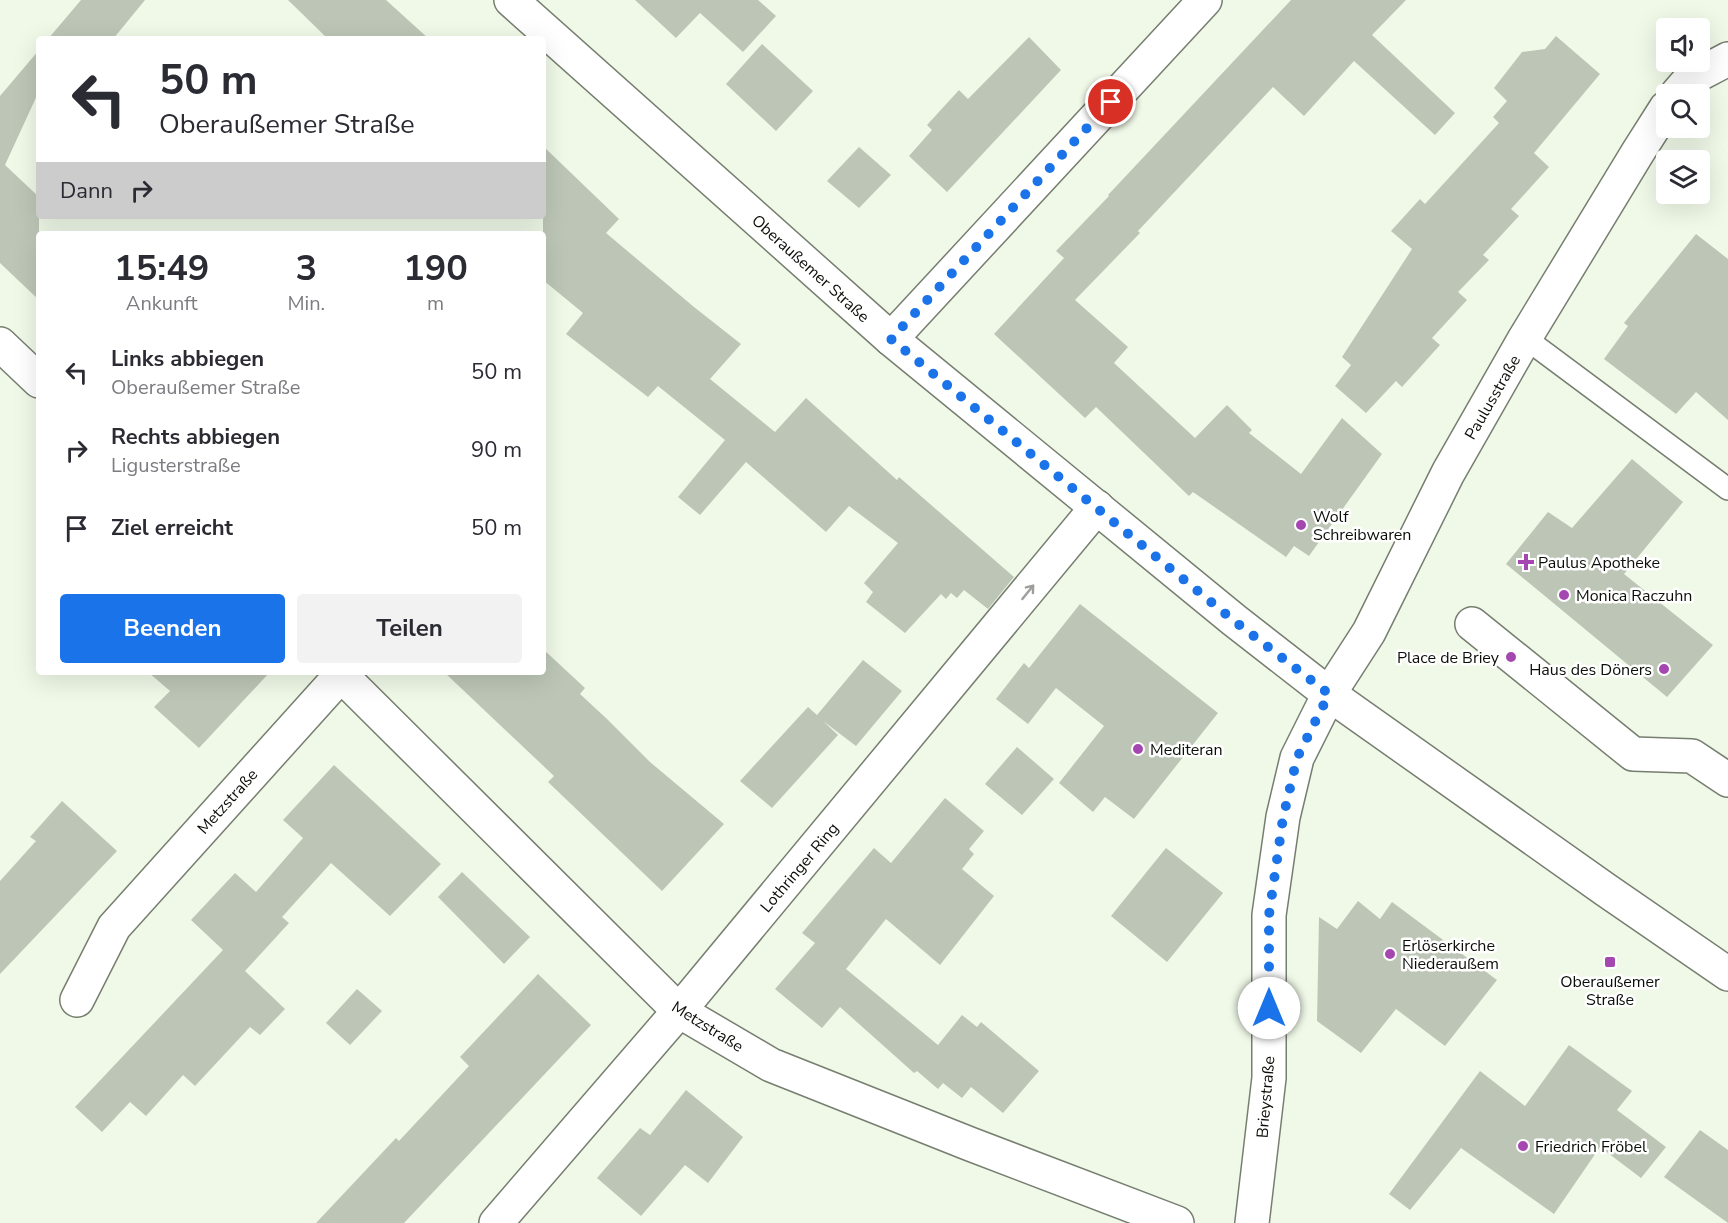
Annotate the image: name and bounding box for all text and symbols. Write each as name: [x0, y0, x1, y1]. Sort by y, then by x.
map controls: [1656, 18, 1710, 204]
button: sound: [1656, 18, 1710, 72]
text: 50 m: [159, 52, 258, 109]
icon: left: [60, 60, 138, 138]
pin: [1085, 76, 1136, 127]
button: search: [1656, 84, 1710, 138]
icon: arrive: [1094, 85, 1127, 118]
text: Oberaußemer Straße: [159, 106, 415, 143]
button: layers: [1656, 150, 1710, 204]
icon: right: [125, 174, 158, 207]
text: Dann: [60, 176, 113, 206]
street label: Oberaußemer Straße: [747, 210, 874, 328]
text: 15:49: [114, 244, 209, 293]
text: 3: [295, 244, 317, 293]
text: 190: [403, 244, 468, 293]
text: Ankunft: [126, 290, 198, 317]
text: Min.: [287, 290, 325, 317]
text: m: [427, 290, 444, 317]
text: Links abbiegen: [111, 344, 264, 374]
street label: Paulusstraße: [1460, 351, 1526, 444]
icon: left: [60, 356, 93, 389]
text: 50 m: [471, 357, 522, 387]
text: Oberaußemer Straße: [111, 374, 300, 401]
text: Rechts abbiegen: [111, 422, 280, 452]
icon: right: [60, 434, 93, 467]
text: 90 m: [471, 435, 522, 465]
text: Ligusterstraße: [111, 452, 241, 479]
place label: Wolf Schreibwaren: [1313, 506, 1411, 546]
icon: arrive: [60, 512, 93, 545]
text: Ziel erreicht: [111, 513, 233, 543]
text: 50 m: [471, 513, 522, 543]
marker: Wolf Schreibwaren: [1294, 518, 1308, 532]
place label: Paulus Apotheke: [1538, 552, 1660, 574]
marker: Paulus Apotheke: [1519, 555, 1533, 569]
one-way arrow: [1021, 584, 1034, 600]
place label: Monica Raczuhn: [1576, 585, 1692, 607]
marker: Monica Raczuhn: [1557, 588, 1571, 602]
button: Beenden: [60, 594, 285, 663]
button: Teilen: [297, 594, 522, 663]
place label: Place de Briey: [1397, 647, 1500, 669]
marker: Place de Briey: [1504, 650, 1518, 664]
place label: Haus des Döners: [1529, 659, 1652, 681]
marker: Haus des Döners: [1657, 662, 1671, 676]
place label: Mediteran: [1150, 739, 1222, 761]
marker: Mediteran: [1131, 742, 1145, 756]
street label: Metzstraße: [193, 764, 263, 839]
street label: Lothringer Ring: [756, 818, 844, 917]
place label: Erlöserkirche Niederaußem: [1402, 935, 1499, 975]
marker: Erlöserkirche Niederaußem: [1383, 947, 1397, 961]
marker: Oberaußemer Straße: [1603, 955, 1617, 969]
place label: Oberaußemer Straße: [1560, 971, 1660, 1011]
position arrow: [1237, 976, 1301, 1040]
street label: Metzstraße: [667, 996, 748, 1058]
street label: Brieystraße: [1251, 1055, 1281, 1139]
place label: Friedrich Fröbel: [1535, 1136, 1647, 1158]
marker: Friedrich Fröbel: [1516, 1139, 1530, 1153]

